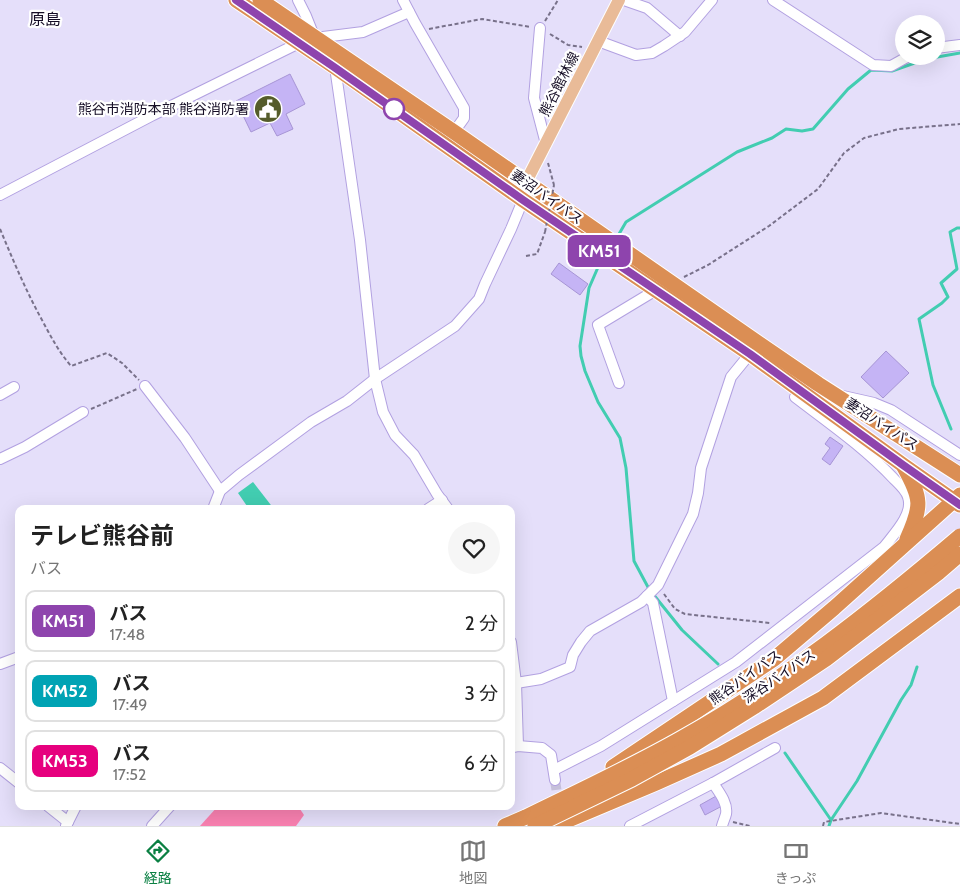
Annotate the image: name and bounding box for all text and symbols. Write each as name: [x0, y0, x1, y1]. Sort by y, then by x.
district label: 原島: [29, 10, 61, 29]
map controls: [895, 15, 945, 65]
button: layers: [895, 15, 945, 65]
street label: 熊谷館林線: [535, 49, 583, 119]
public building icon: 熊谷市消防本部 熊谷消防署: [253, 94, 283, 124]
unlabelled marker: [383, 98, 405, 120]
place label: 熊谷市消防本部 熊谷消防署: [78, 100, 249, 118]
street label: 妻沼バイパス: [508, 166, 586, 228]
line badge: KM51: [564, 235, 634, 267]
text: KM51: [578, 240, 620, 262]
street label: 妻沼バイパス: [842, 394, 922, 454]
text: テレビ熊谷前: [30, 521, 174, 550]
button: heart: [448, 522, 500, 574]
text: バス: [30, 559, 62, 578]
text: バス: [110, 602, 148, 625]
text: KM51: [42, 610, 85, 632]
text: 2 分: [465, 612, 498, 635]
text: 17:48: [110, 625, 145, 644]
street label: 深谷バイパス: [739, 645, 819, 707]
street label: 熊谷バイパス: [706, 646, 784, 708]
text: バス: [112, 672, 150, 695]
text: KM52: [42, 680, 87, 702]
text: 3 分: [464, 682, 498, 705]
text: 17:49: [112, 695, 147, 714]
text: バス: [113, 742, 151, 765]
text: KM53: [42, 750, 88, 772]
text: 6 分: [464, 752, 498, 775]
text: 17:52: [113, 765, 146, 784]
tab: 経路: [144, 837, 172, 887]
tab: 地図: [459, 837, 487, 887]
tab: きっぷ: [775, 837, 816, 887]

